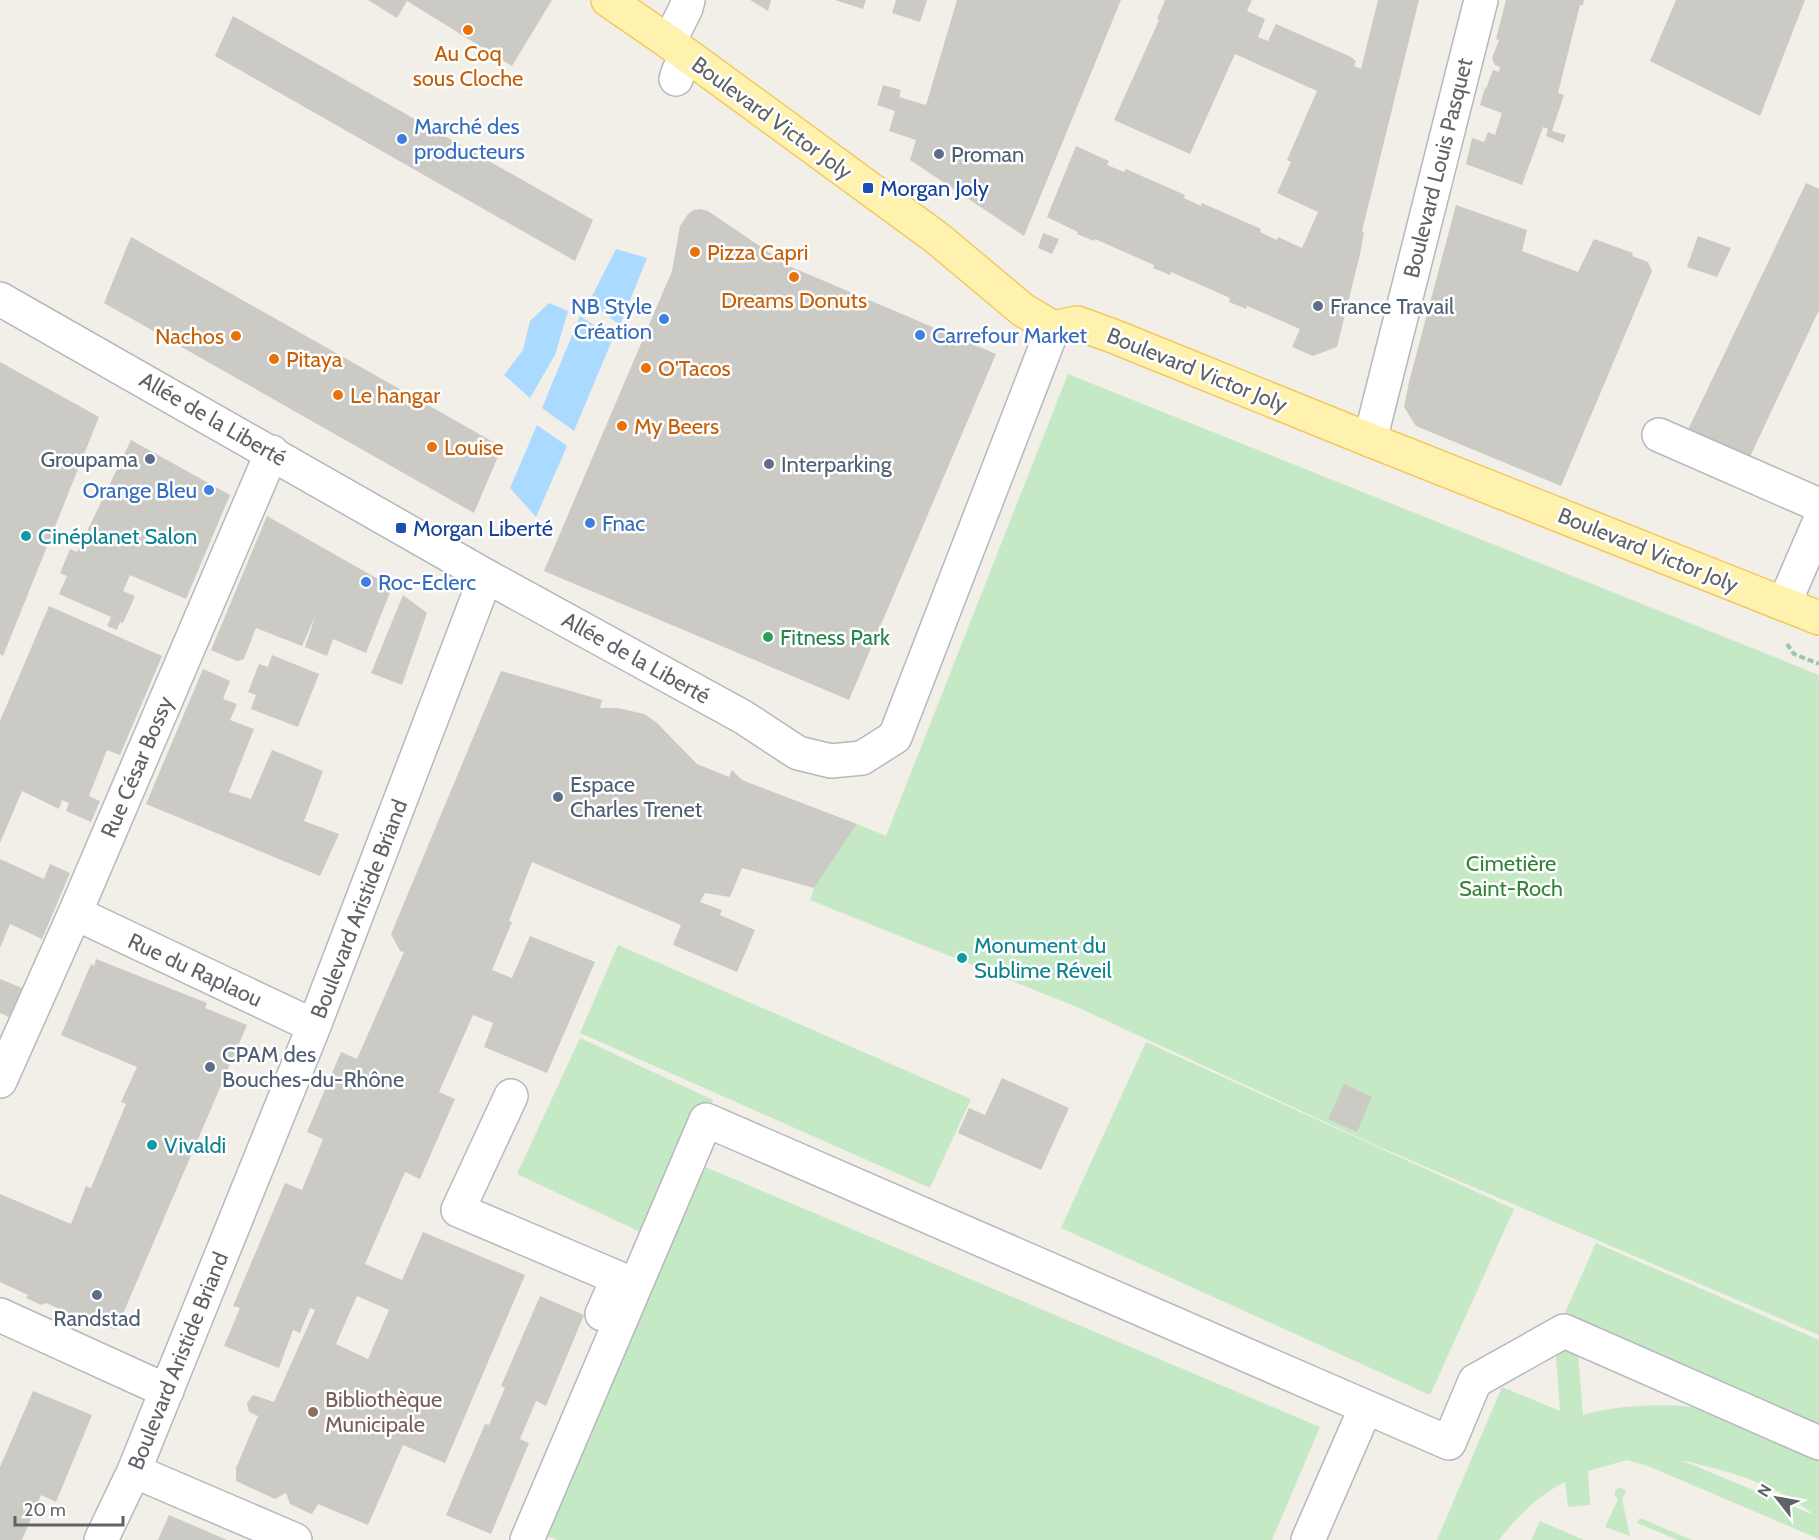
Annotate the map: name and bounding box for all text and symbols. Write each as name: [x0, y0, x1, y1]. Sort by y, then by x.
marker: Au Coq sous Cloche: [461, 23, 475, 37]
place label: Au Coq sous Cloche: [413, 40, 523, 92]
street label: Boulevard Victor Joly: [686, 51, 858, 185]
street label: Boulevard Louis Pasquet: [1398, 55, 1479, 281]
place label: Marché des producteurs: [414, 113, 525, 165]
marker: Marché des producteurs: [395, 132, 409, 146]
place label: Proman: [951, 141, 1024, 168]
marker: Proman: [932, 147, 946, 161]
place label: Morgan Joly: [880, 175, 989, 202]
marker: Morgan Joly: [861, 181, 875, 195]
place label: Pizza Capri: [707, 239, 808, 266]
marker: Pizza Capri: [688, 245, 702, 259]
marker: Dreams Donuts: [787, 270, 801, 284]
place label: Dreams Donuts: [721, 287, 867, 314]
place label: NB Style Création: [571, 293, 652, 345]
place label: France Travail: [1330, 293, 1455, 320]
marker: France Travail: [1311, 299, 1325, 313]
marker: NB Style Création: [657, 312, 671, 326]
place label: Carrefour Market: [932, 322, 1087, 349]
street label: Boulevard Victor Joly: [1103, 322, 1291, 418]
place label: Nachos: [155, 323, 224, 350]
marker: Carrefour Market: [913, 328, 927, 342]
marker: Nachos: [229, 329, 243, 343]
place label: Pitaya: [286, 346, 343, 373]
marker: Pitaya: [267, 352, 281, 366]
place label: O'Tacos: [658, 355, 731, 382]
marker: O'Tacos: [639, 361, 653, 375]
street label: Allée de la Liberté: [135, 366, 291, 472]
place label: Le hangar: [350, 382, 440, 409]
marker: Le hangar: [331, 388, 345, 402]
place label: My Beers: [634, 413, 719, 440]
marker: My Beers: [615, 419, 629, 433]
place label: Louise: [444, 434, 503, 461]
marker: Louise: [425, 440, 439, 454]
place label: Groupama: [40, 446, 138, 473]
place label: Interparking: [781, 451, 893, 478]
marker: Groupama: [143, 452, 157, 466]
marker: Interparking: [762, 457, 776, 471]
place label: Orange Bleu: [83, 477, 197, 504]
marker: Orange Bleu: [202, 483, 216, 497]
street label: Boulevard Victor Joly: [1554, 502, 1742, 598]
place label: Fnac: [602, 510, 645, 537]
place label: Morgan Liberté: [413, 515, 553, 542]
marker: Fnac: [583, 516, 597, 530]
marker: Morgan Liberté: [394, 521, 408, 535]
place label: Cinéplanet Salon: [38, 523, 197, 550]
marker: Cinéplanet Salon: [19, 529, 33, 543]
place label: Roc-Eclerc: [378, 569, 476, 596]
marker: Roc-Eclerc: [359, 575, 373, 589]
street label: Allée de la Liberté: [557, 606, 715, 710]
place label: Fitness Park: [780, 624, 890, 651]
marker: Fitness Park: [761, 630, 775, 644]
street label: Rue César Bossy: [95, 692, 179, 842]
place label: Espace Charles Trenet: [570, 771, 703, 823]
marker: Espace Charles Trenet: [551, 790, 565, 804]
street label: Boulevard Aristide Briand: [305, 796, 413, 1022]
park label: Cimetière Saint-Roch: [1459, 850, 1563, 902]
street label: Rue du Raplaou: [124, 927, 266, 1013]
place label: Monument du Sublime Réveil: [974, 932, 1112, 984]
marker: Monument du Sublime Réveil: [955, 951, 969, 965]
place label: CPAM des Bouches-du-Rhône: [222, 1041, 404, 1093]
marker: CPAM des Bouches-du-Rhône: [203, 1060, 217, 1074]
place label: Vivaldi: [164, 1132, 226, 1159]
marker: Vivaldi: [145, 1138, 159, 1152]
street label: Boulevard Aristide Briand: [122, 1248, 234, 1474]
marker: Randstad: [90, 1288, 104, 1302]
place label: Randstad: [53, 1305, 141, 1332]
place label: Bibliothèque Municipale: [325, 1386, 442, 1438]
marker: Bibliothèque Municipale: [306, 1405, 320, 1419]
north arrow: [1747, 1468, 1807, 1528]
text: N: [1754, 1481, 1776, 1500]
scale bar: [15, 1489, 123, 1527]
text: 20 m: [24, 1499, 66, 1521]

